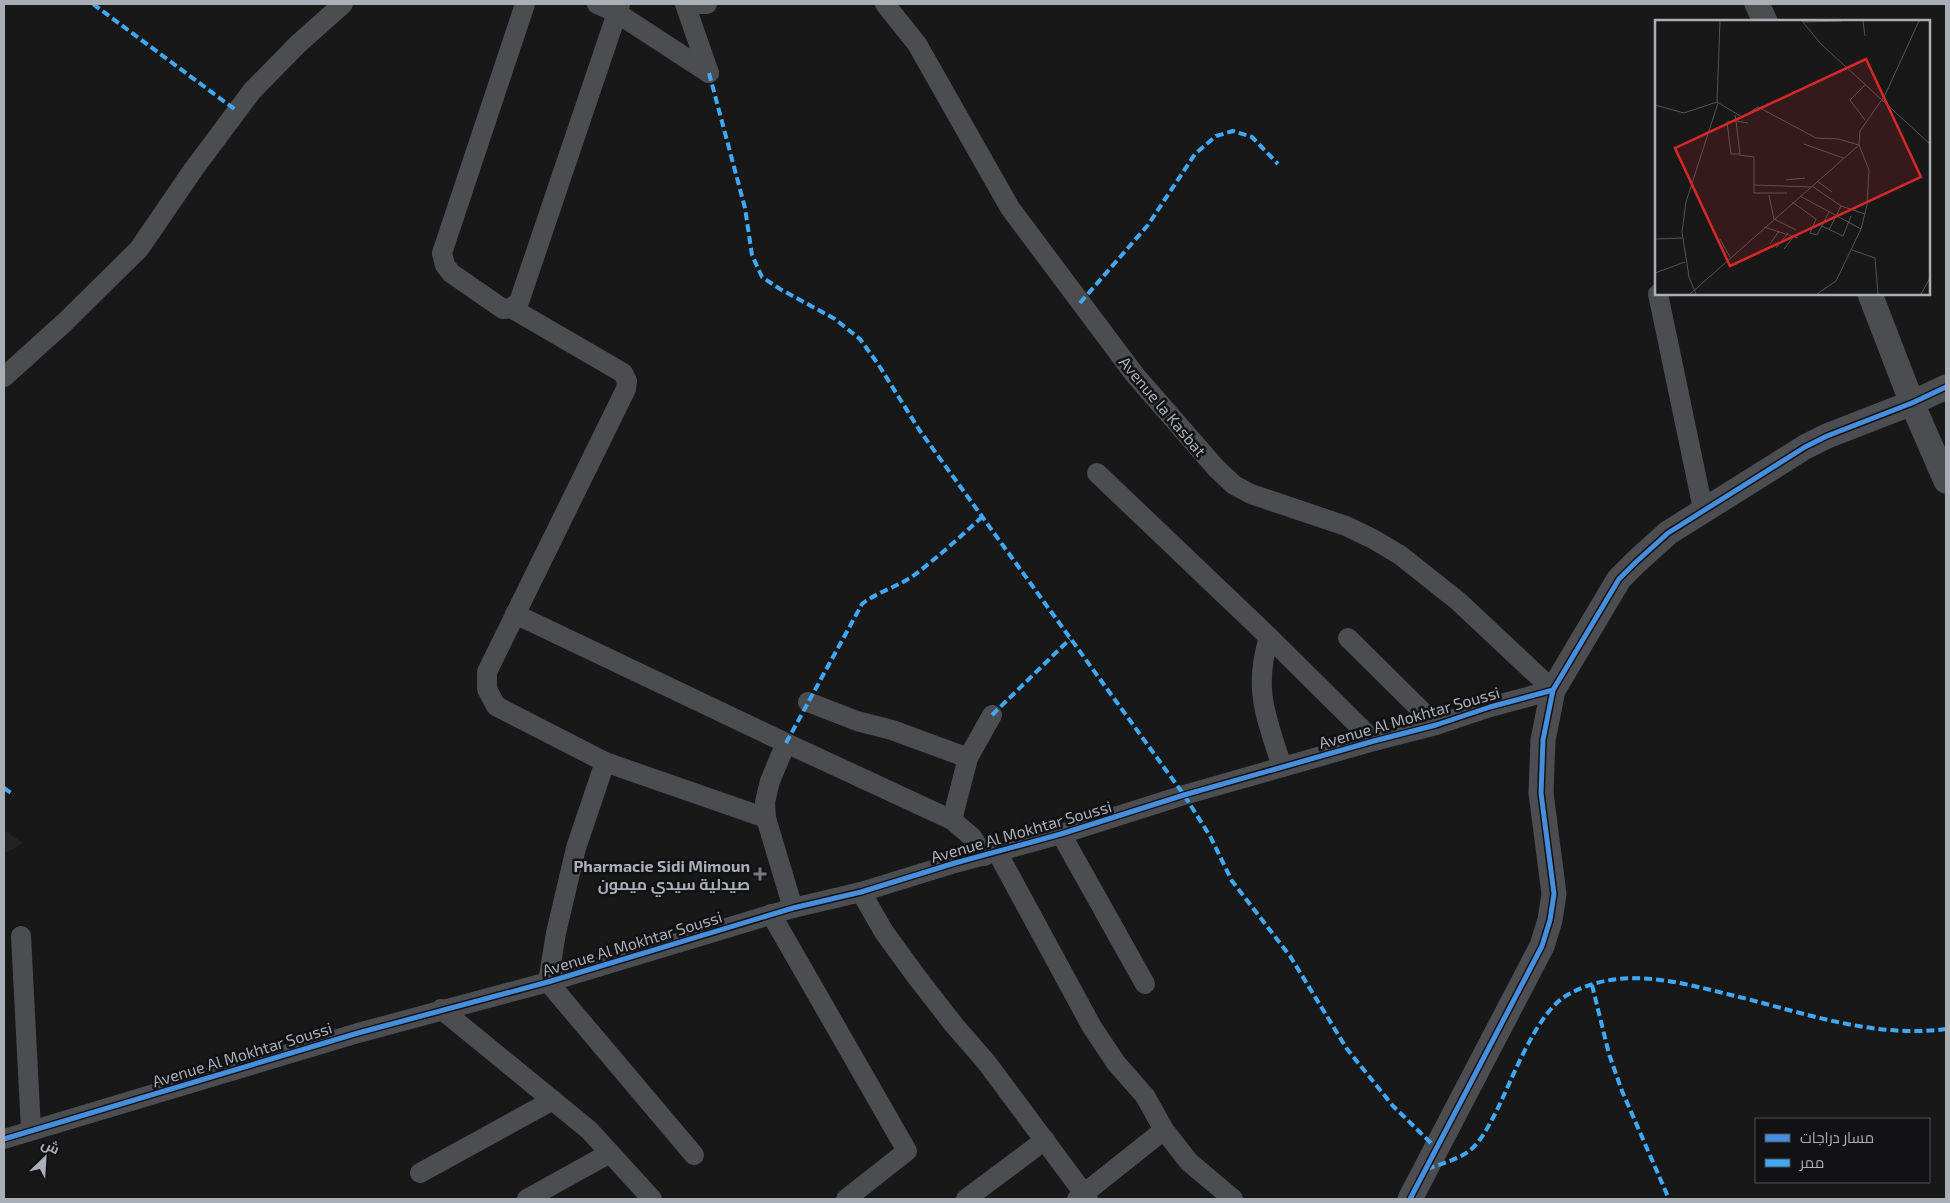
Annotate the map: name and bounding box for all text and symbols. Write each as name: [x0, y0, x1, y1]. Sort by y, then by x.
inset map: [1655, 20, 1930, 295]
street label: Avenue la Kasbat: [1116, 352, 1210, 460]
street label: Avenue Al Mokhtar Soussi: [1316, 682, 1502, 752]
street label: Avenue Al Mokhtar Soussi: [928, 796, 1114, 866]
place label: Pharmacie Sidi Mimoun صيدلية سيدي ميمون: [573, 856, 750, 897]
marker: Pharmacie Sidi Mimoun صيدلية سيدي ميمون: [754, 868, 766, 880]
street label: Avenue Al Mokhtar Soussi: [540, 907, 724, 979]
street label: Avenue Al Mokhtar Soussi: [150, 1018, 334, 1090]
legend: [1755, 1118, 1930, 1183]
text: مسار دراجات: [1800, 1128, 1874, 1147]
north arrow: [20, 1133, 70, 1183]
text: ش: [39, 1134, 62, 1158]
text: ممر: [1799, 1153, 1824, 1172]

